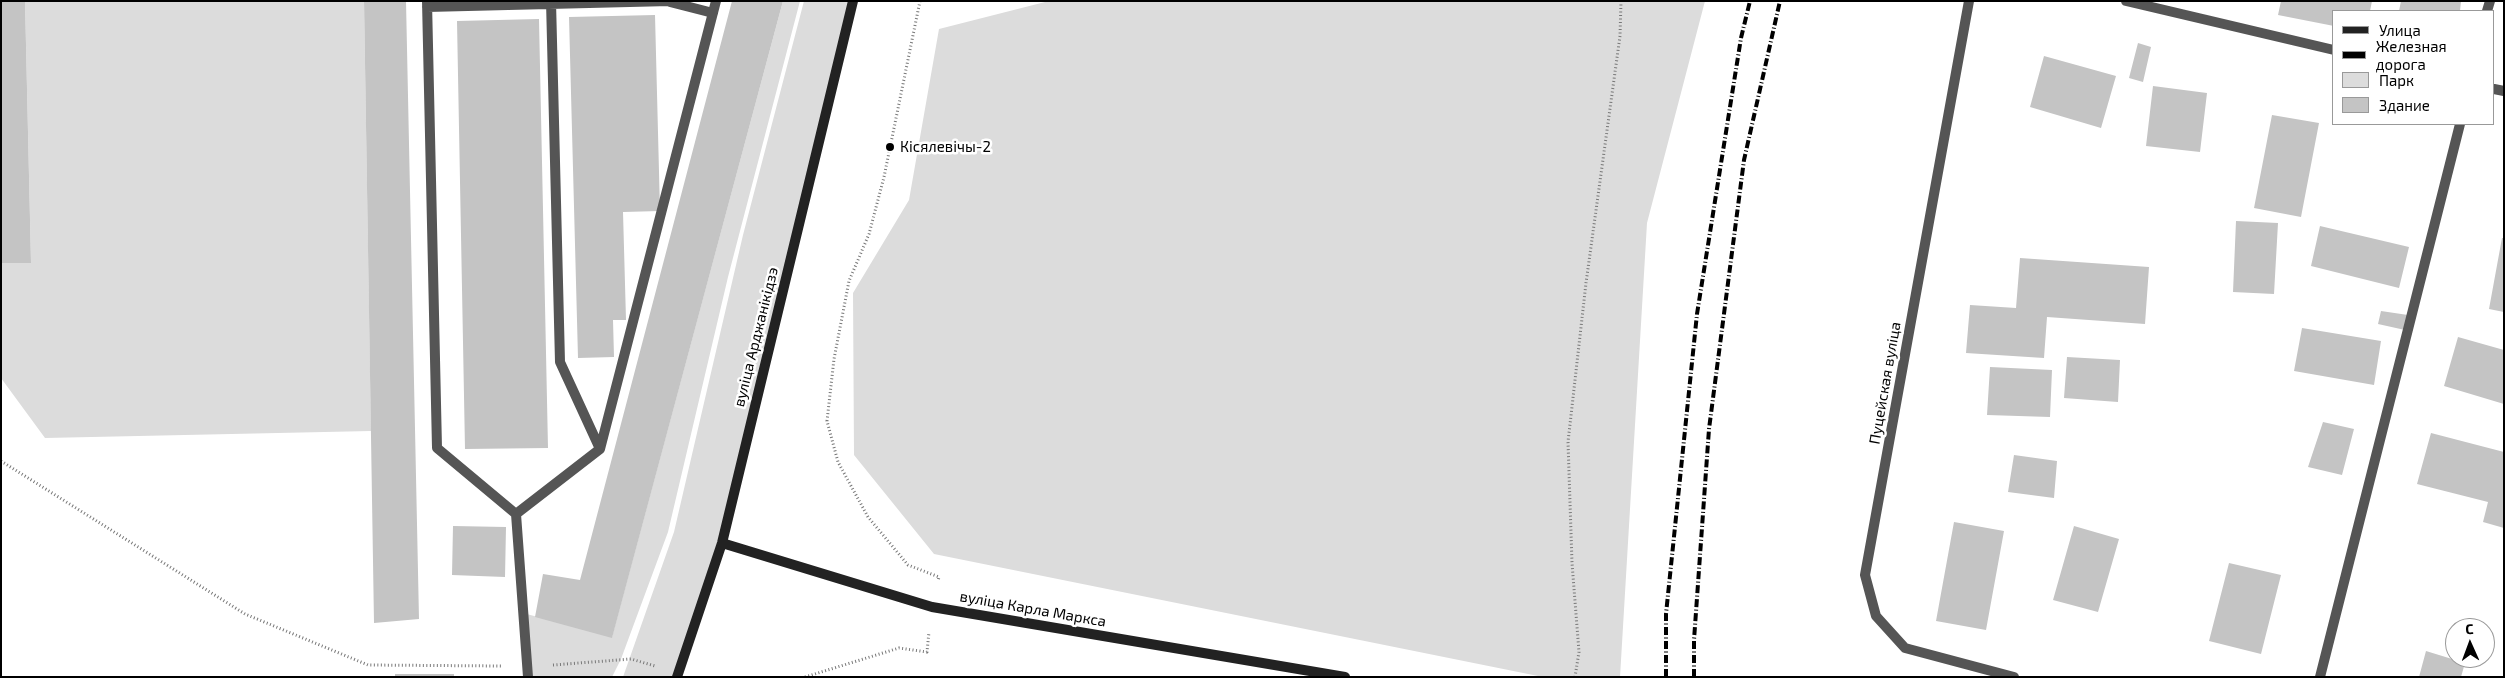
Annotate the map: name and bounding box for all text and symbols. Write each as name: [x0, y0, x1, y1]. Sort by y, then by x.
legend: [2332, 10, 2495, 125]
text: Улица: [2379, 21, 2421, 39]
text: Железная дорога: [2376, 37, 2447, 73]
text: Парк: [2379, 71, 2414, 89]
text: Здание: [2379, 96, 2430, 114]
place label: Кісялевічы-2: [900, 138, 991, 156]
marker: Кісялевічы-2: [884, 141, 896, 153]
street label: вуліца Арджанікідзэ: [730, 265, 782, 409]
street label: Пуцейская вуліца: [1865, 320, 1905, 446]
street label: вуліца Карла Маркса: [958, 587, 1108, 631]
north arrow: [2445, 618, 2495, 668]
text: С: [2465, 620, 2474, 637]

